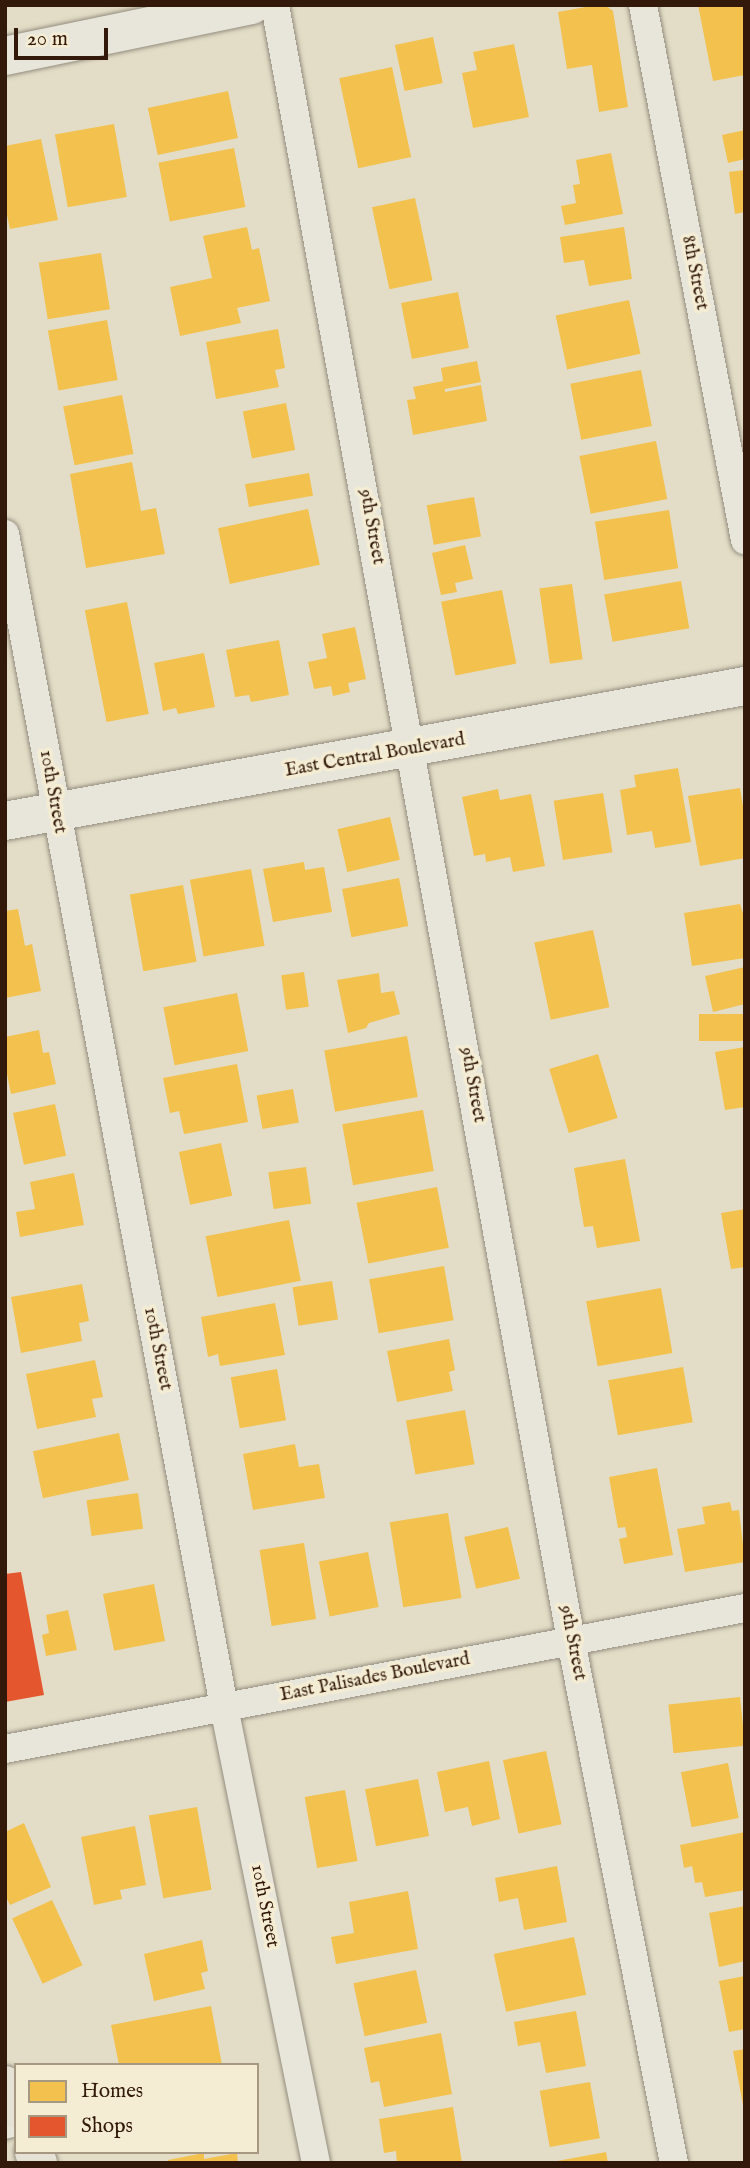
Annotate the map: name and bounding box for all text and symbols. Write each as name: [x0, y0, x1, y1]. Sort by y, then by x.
scale bar: [18, 14, 112, 58]
text: 20 m: [27, 26, 68, 53]
street label: 8th Street: [676, 234, 712, 312]
street label: 9th Street: [353, 487, 389, 567]
street label: East Central Boulevard: [283, 729, 467, 783]
street label: 10th Street: [33, 749, 71, 835]
street label: 9th Street: [454, 1045, 490, 1125]
street label: 10th Street: [138, 1305, 176, 1393]
street label: 9th Street: [554, 1603, 590, 1683]
street label: East Palisades Boulevard: [278, 1648, 472, 1708]
street label: 10th Street: [245, 1862, 283, 1950]
legend: [14, 2063, 259, 2154]
text: Homes: [81, 2078, 143, 2105]
text: Shops: [81, 2113, 133, 2140]

